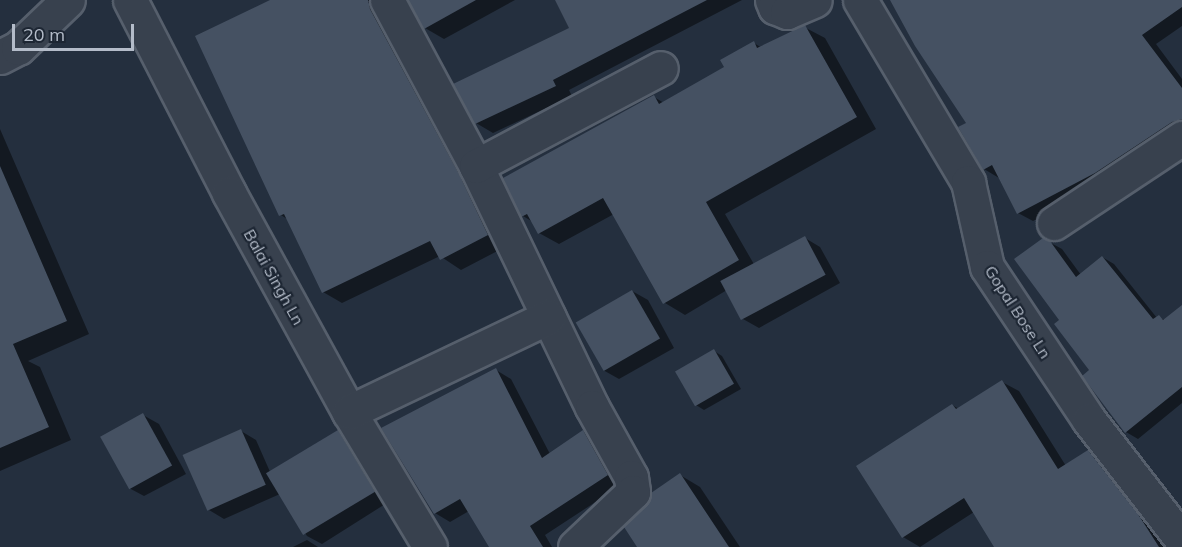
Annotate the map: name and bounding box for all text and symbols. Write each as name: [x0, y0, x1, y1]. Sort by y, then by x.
scale bar: [15, 12, 136, 50]
text: 20 m: [23, 23, 65, 46]
street label: Balai Singh Ln: [240, 226, 308, 328]
street label: Gopal Bose Ln: [981, 262, 1055, 362]

